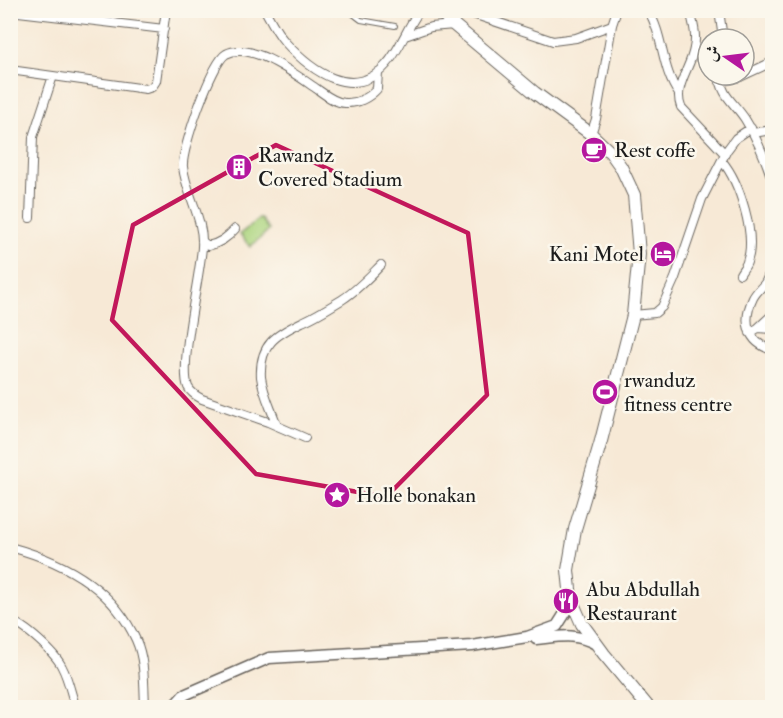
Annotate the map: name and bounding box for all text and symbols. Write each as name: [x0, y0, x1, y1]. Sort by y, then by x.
north arrow: [696, 27, 756, 87]
text: ش: [701, 43, 724, 64]
cafe icon: Rest coffe: [579, 135, 609, 165]
place label: Rest coffe: [614, 137, 696, 164]
place label: Rawandz Covered Stadium: [258, 142, 402, 193]
building icon: Rawandz Covered Stadium: [224, 152, 254, 182]
hotel icon: Kani Motel: [648, 239, 678, 269]
place label: Kani Motel: [549, 241, 645, 268]
place label: rwanduz fitness centre: [624, 367, 732, 418]
sports icon: rwanduz fitness centre: [590, 377, 620, 407]
place icon: Holle bonakan: [322, 480, 352, 510]
place label: Holle bonakan: [356, 482, 476, 509]
place label: Abu Abdullah Restaurant: [585, 576, 700, 627]
restaurant icon: Abu Abdullah Restaurant: [551, 586, 581, 616]

